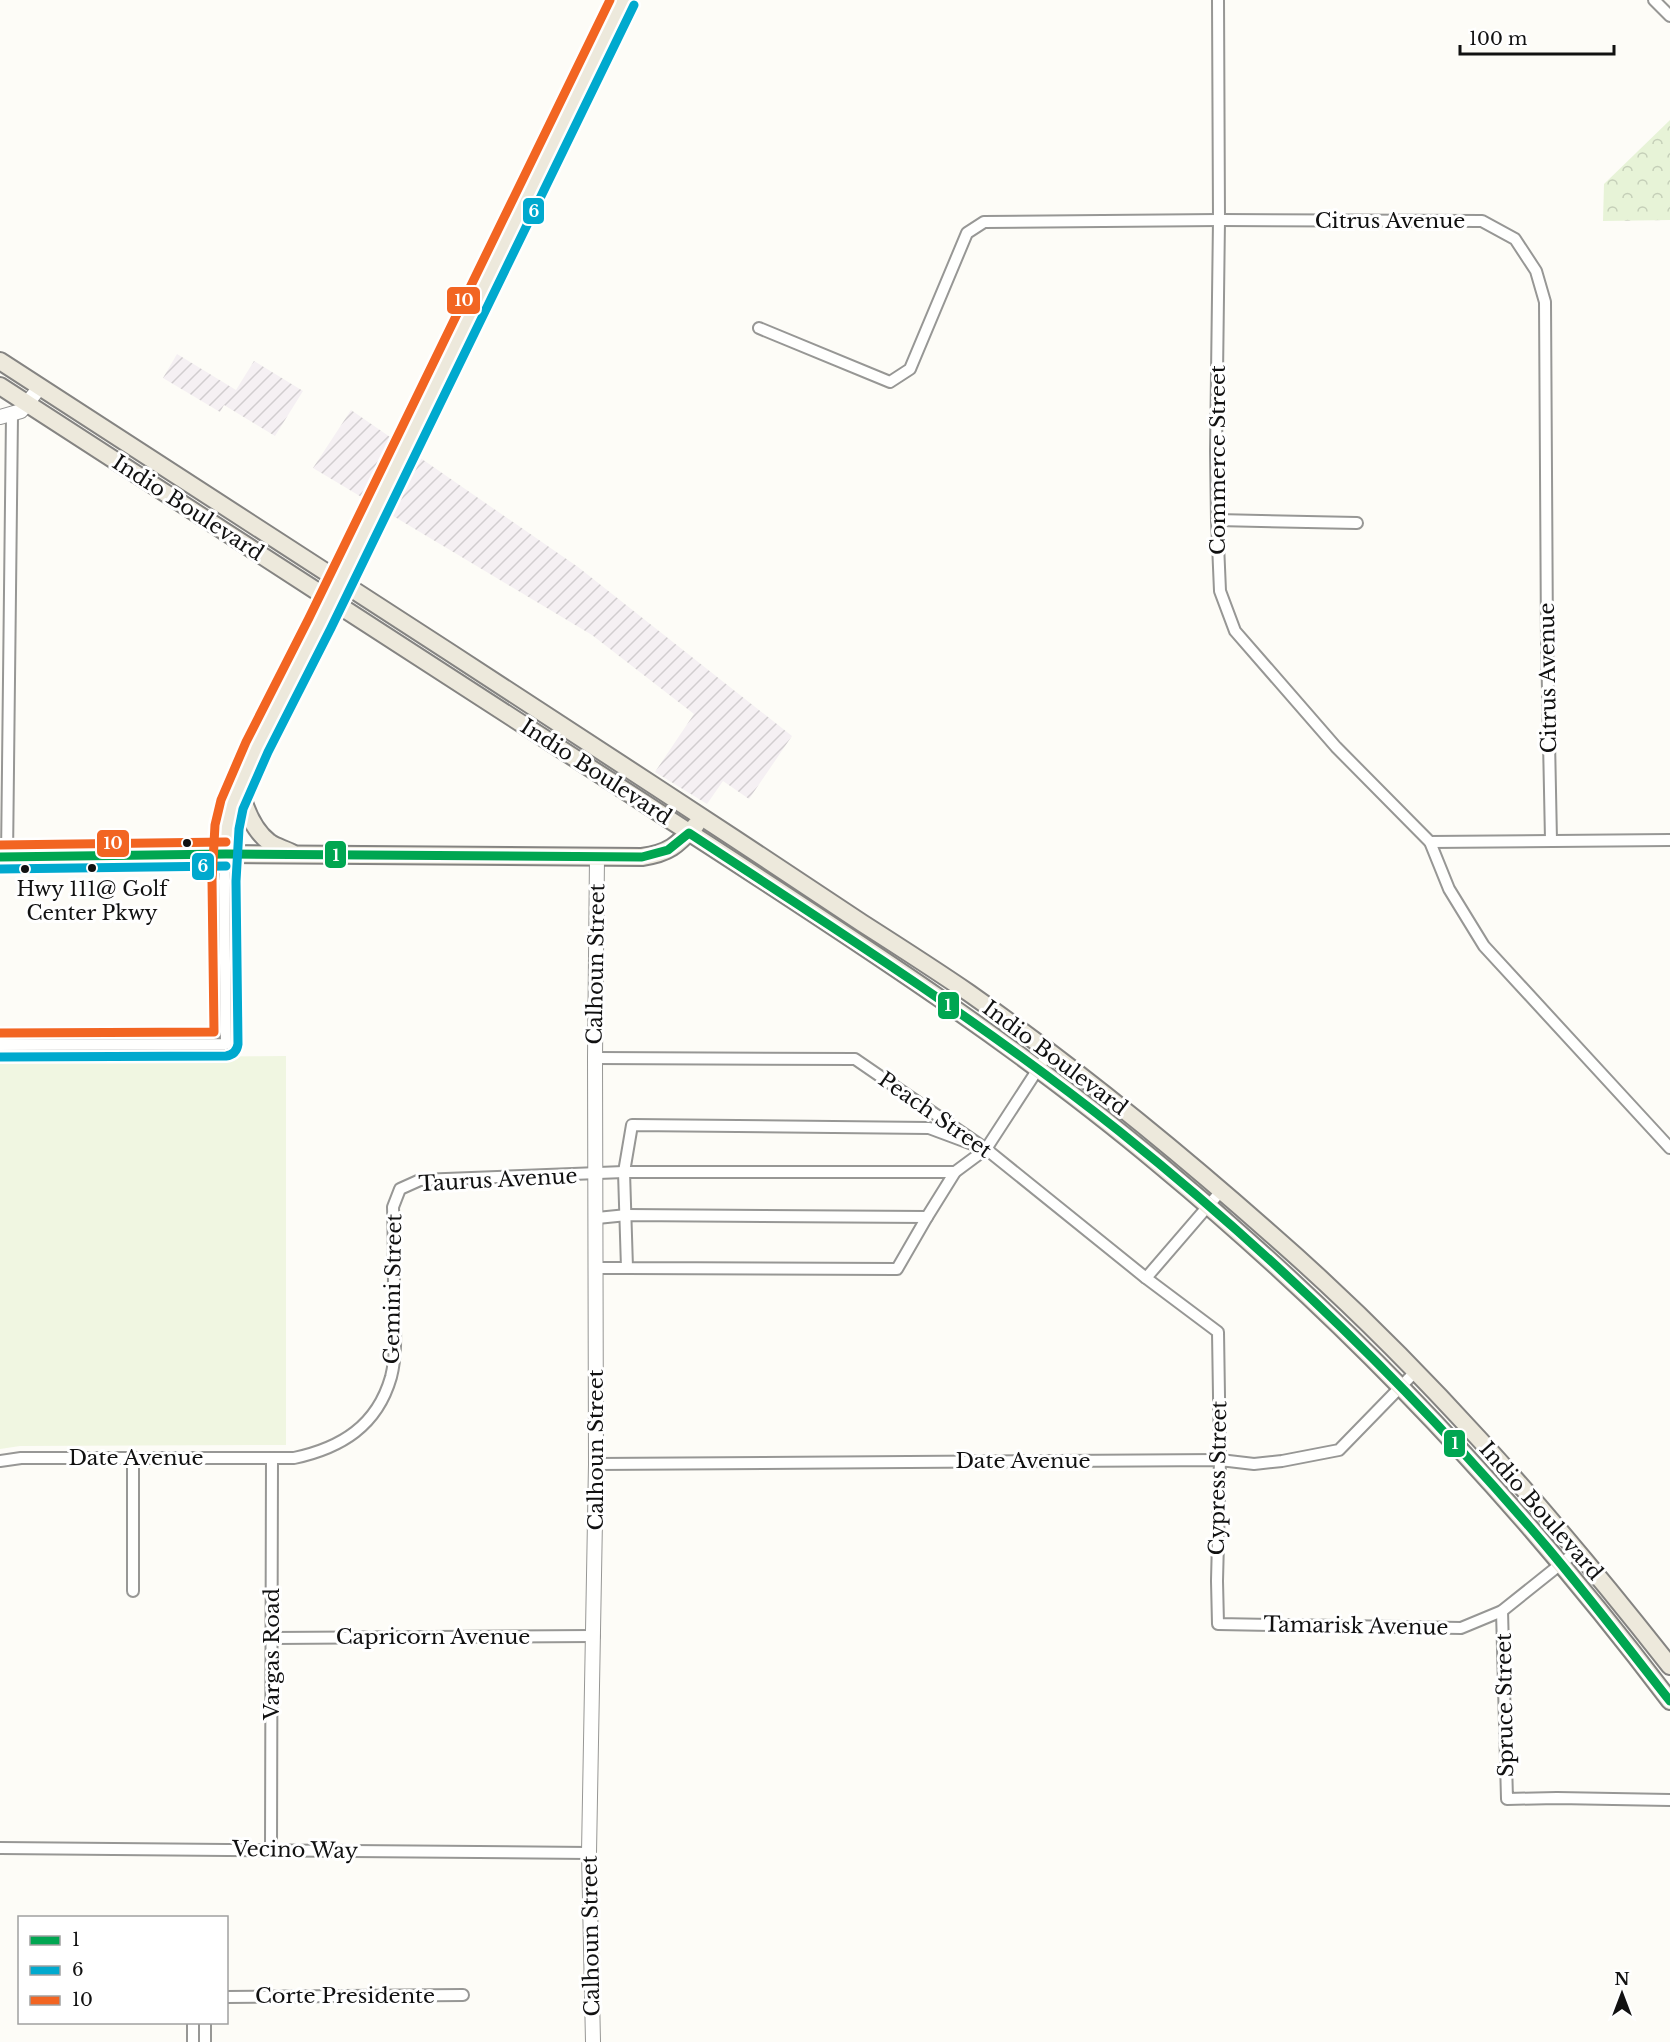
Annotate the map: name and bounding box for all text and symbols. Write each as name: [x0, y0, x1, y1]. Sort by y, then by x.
scale bar: [1460, 18, 1614, 56]
text: 100 m: [1469, 28, 1527, 50]
line badge: 6: [522, 197, 545, 225]
text: 6: [529, 201, 540, 221]
street label: Citrus Avenue: [1315, 208, 1465, 234]
line badge: 10: [446, 286, 481, 315]
text: 10: [454, 290, 474, 310]
street label: Commerce Street: [1205, 365, 1231, 555]
street label: Indio Boulevard: [108, 449, 268, 567]
street label: Citrus Avenue: [1534, 602, 1562, 754]
street label: Indio Boulevard: [516, 713, 676, 831]
line badge: 10: [96, 829, 130, 858]
text: 10: [103, 833, 123, 853]
unlabelled marker: [181, 837, 193, 849]
line badge: 1: [324, 840, 347, 869]
text: 1: [333, 845, 340, 865]
line badge: 6: [191, 852, 215, 881]
text: 6: [198, 856, 209, 876]
marker: Hwy 111@ Golf Center Pkwy: [86, 862, 98, 874]
unlabelled marker: [19, 863, 31, 875]
place label: Hwy 111@ Golf Center Pkwy: [16, 877, 170, 925]
street label: Calhoun Street: [582, 883, 610, 1045]
line badge: 1: [937, 991, 960, 1020]
text: 1: [945, 995, 952, 1015]
street label: Indio Boulevard: [977, 995, 1133, 1121]
street label: Peach Street: [873, 1066, 997, 1164]
street label: Taurus Avenue: [418, 1163, 578, 1197]
street label: Gemini Street: [379, 1213, 407, 1365]
street label: Calhoun Street: [583, 1369, 609, 1531]
street label: Cypress Street: [1204, 1400, 1232, 1556]
line badge: 1: [1443, 1429, 1466, 1458]
text: 1: [1452, 1433, 1459, 1453]
street label: Indio Boulevard: [1474, 1436, 1608, 1586]
street label: Date Avenue: [68, 1445, 204, 1471]
street label: Date Avenue: [955, 1448, 1091, 1474]
street label: Vargas Road: [259, 1588, 285, 1721]
street label: Tamarisk Avenue: [1263, 1611, 1449, 1641]
street label: Capricorn Avenue: [336, 1624, 530, 1650]
street label: Spruce Street: [1491, 1633, 1519, 1777]
street label: Vecino Way: [231, 1836, 359, 1864]
street label: Calhoun Street: [577, 1855, 605, 2017]
legend: [18, 1916, 228, 2024]
text: 1: [72, 1929, 80, 1951]
text: 6: [72, 1959, 84, 1981]
north arrow: [1592, 1964, 1652, 2024]
text: N: [1614, 1969, 1630, 1989]
street label: Corte Presidente: [255, 1983, 435, 2009]
text: 10: [72, 1989, 93, 2011]

